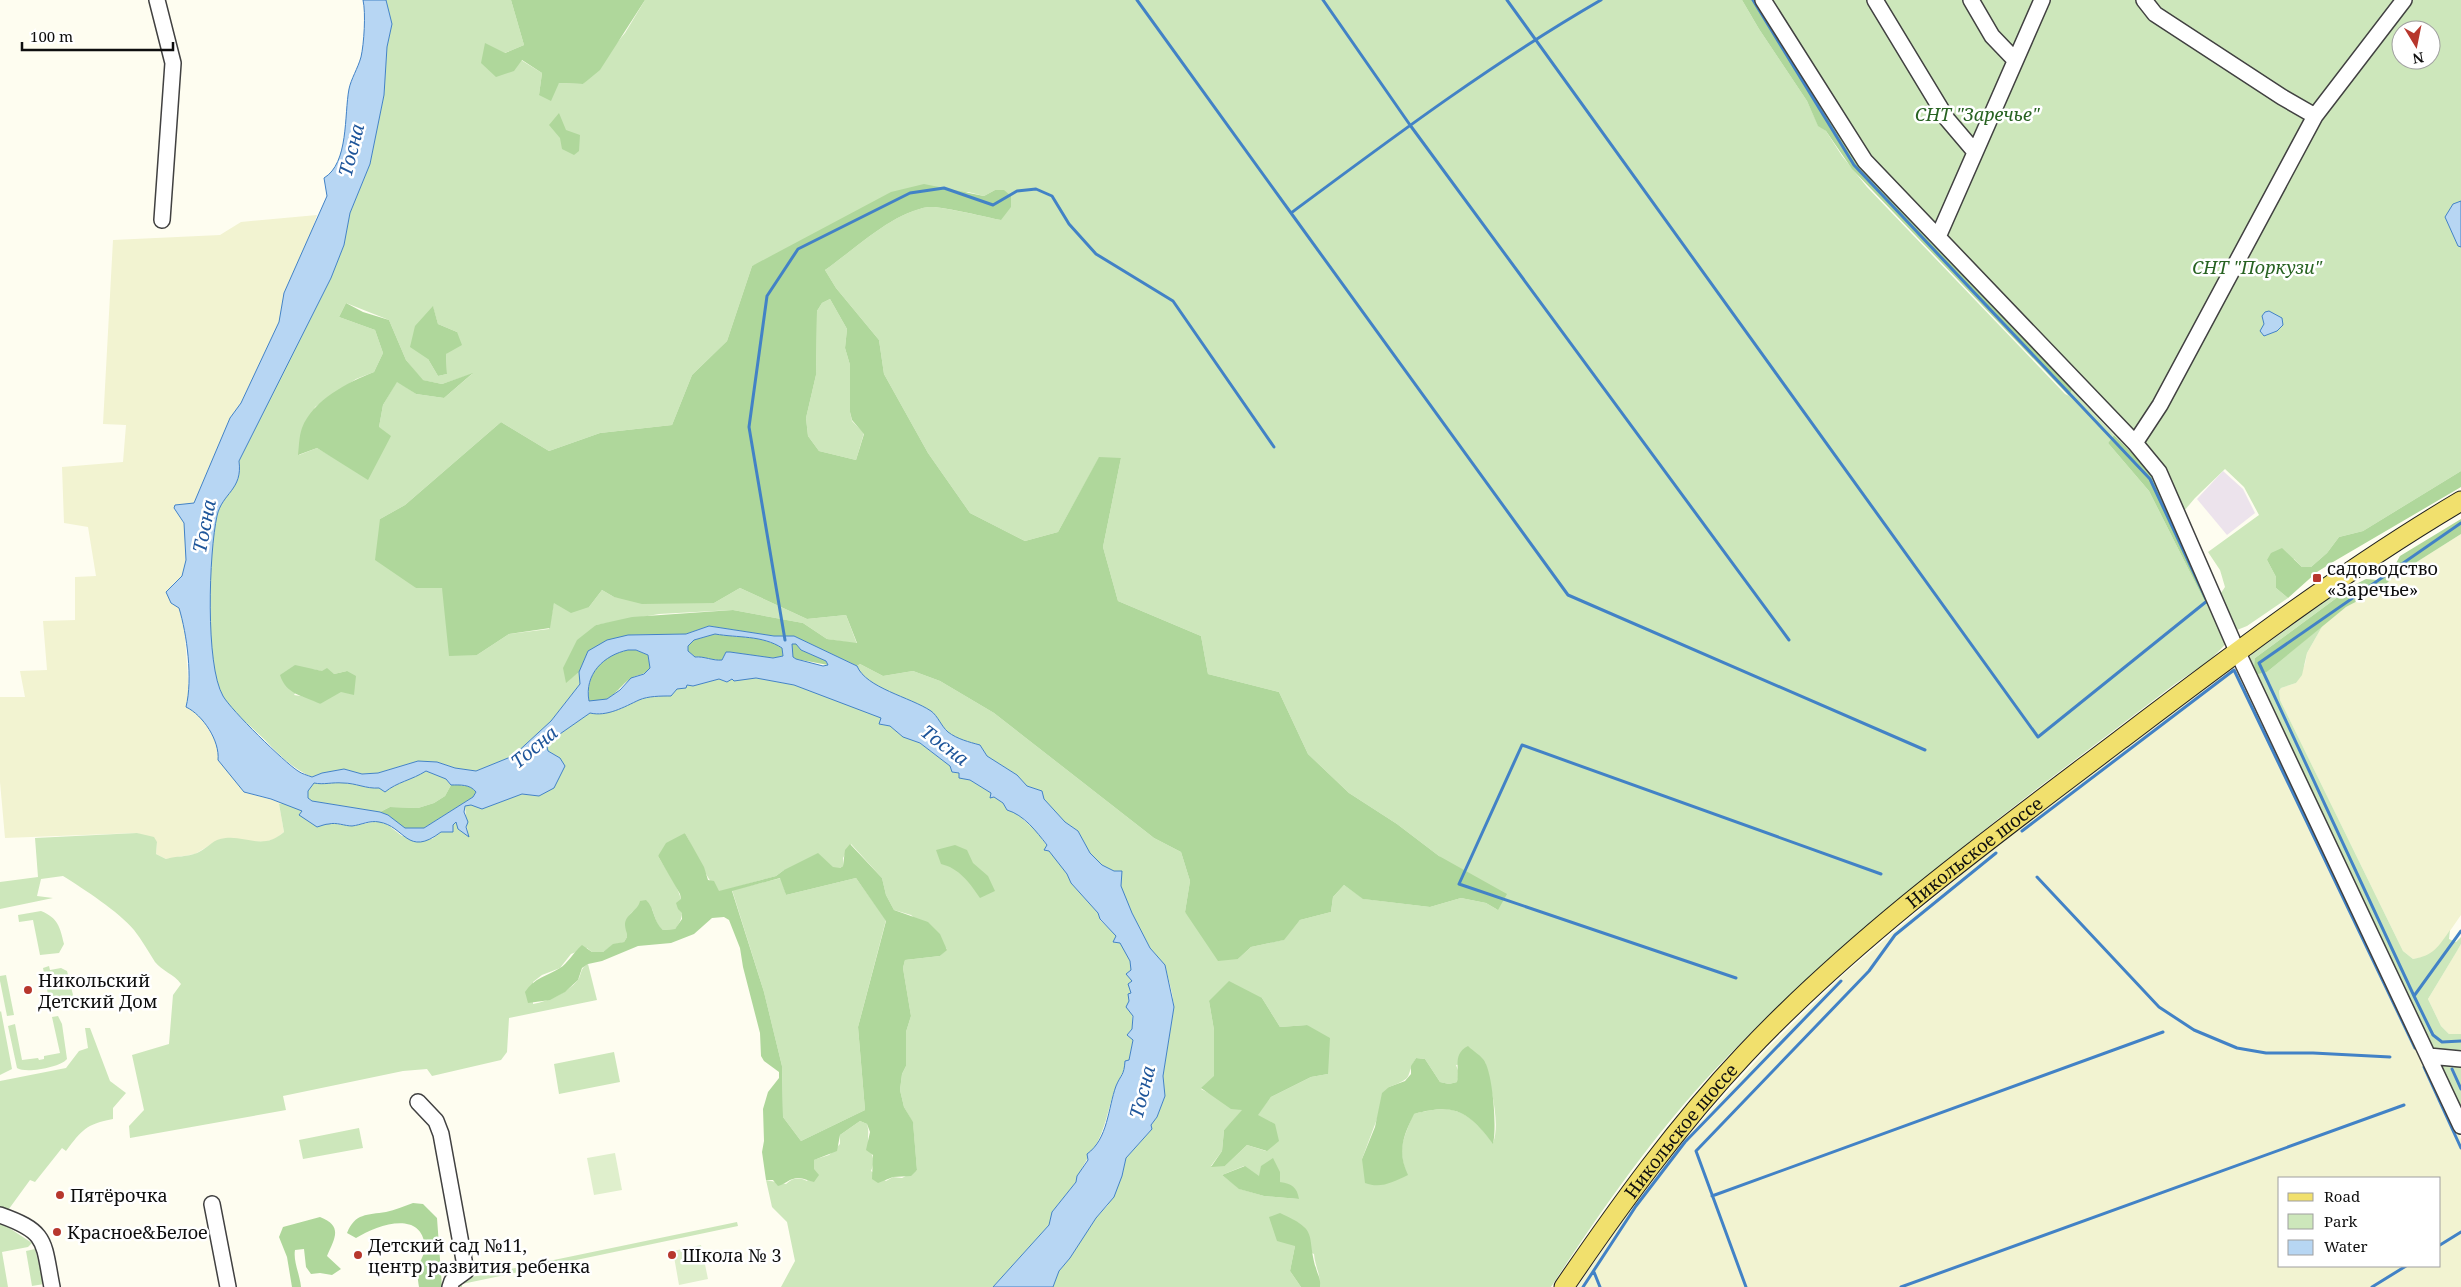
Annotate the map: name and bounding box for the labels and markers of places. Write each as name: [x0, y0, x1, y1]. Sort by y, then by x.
place label: садоводство «Заречье»: [2327, 556, 2438, 601]
marker: садоводство «Заречье»: [2311, 572, 2323, 584]
place label: Никольский Детский Дом: [38, 968, 158, 1013]
marker: Никольский Детский Дом: [22, 984, 34, 996]
place label: Пятёрочка: [70, 1183, 168, 1207]
marker: Пятёрочка: [54, 1189, 66, 1201]
place label: Красное&Белое: [67, 1220, 208, 1244]
marker: Красное&Белое: [51, 1226, 63, 1238]
place label: Детский сад №11, центр развития ребенка: [368, 1233, 590, 1278]
place label: Школа № 3: [682, 1243, 782, 1267]
marker: Детский сад №11, центр развития ребенка: [352, 1249, 364, 1261]
marker: Школа № 3: [666, 1249, 678, 1261]

